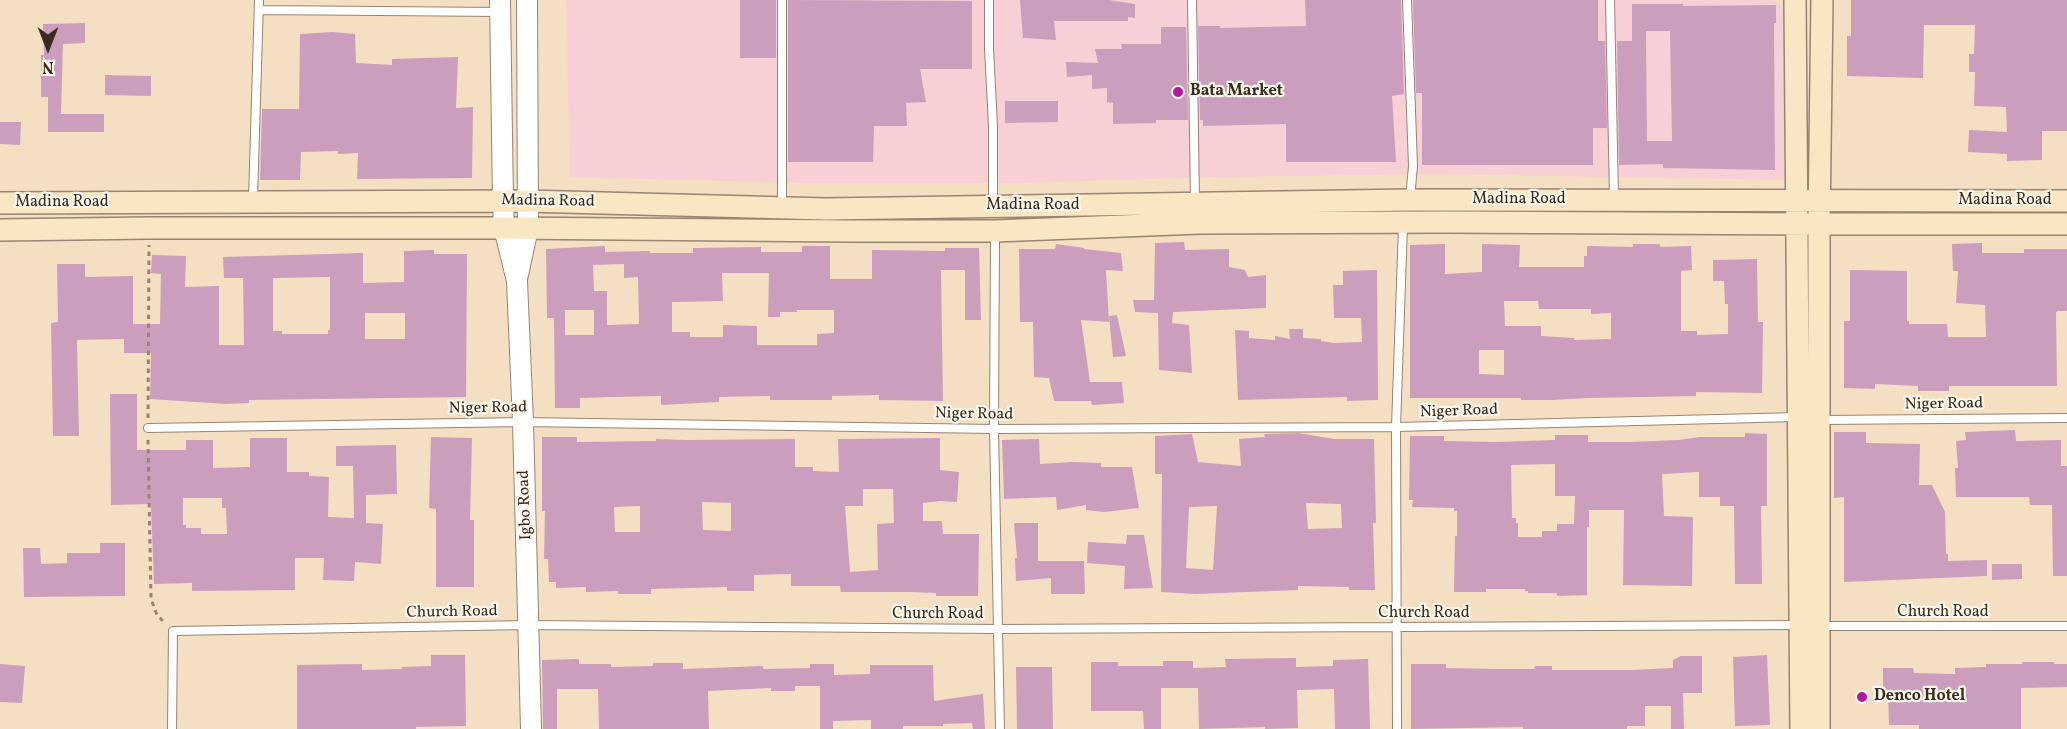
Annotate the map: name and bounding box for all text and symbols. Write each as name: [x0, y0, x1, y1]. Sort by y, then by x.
north arrow: [18, 18, 78, 78]
text: N: [42, 55, 54, 77]
place label: Bata Market: [1190, 82, 1283, 102]
marker: Bata Market: [1171, 85, 1185, 99]
street label: Madina Road: [1472, 190, 1566, 210]
street label: Madina Road: [1958, 191, 2052, 211]
street label: Madina Road: [501, 192, 595, 212]
street label: Madina Road: [15, 193, 109, 213]
street label: Madina Road: [986, 196, 1080, 216]
street label: Niger Road: [1905, 395, 1983, 415]
street label: Niger Road: [449, 399, 527, 419]
street label: Niger Road: [1419, 401, 1499, 423]
street label: Niger Road: [935, 405, 1013, 425]
street label: Igbo Road: [515, 469, 537, 541]
street label: Church Road: [406, 603, 498, 623]
street label: Church Road: [1897, 603, 1989, 623]
street label: Church Road: [1378, 604, 1470, 624]
street label: Church Road: [892, 605, 984, 625]
place label: Denco Hotel: [1874, 687, 1965, 707]
marker: Denco Hotel: [1855, 690, 1869, 704]

